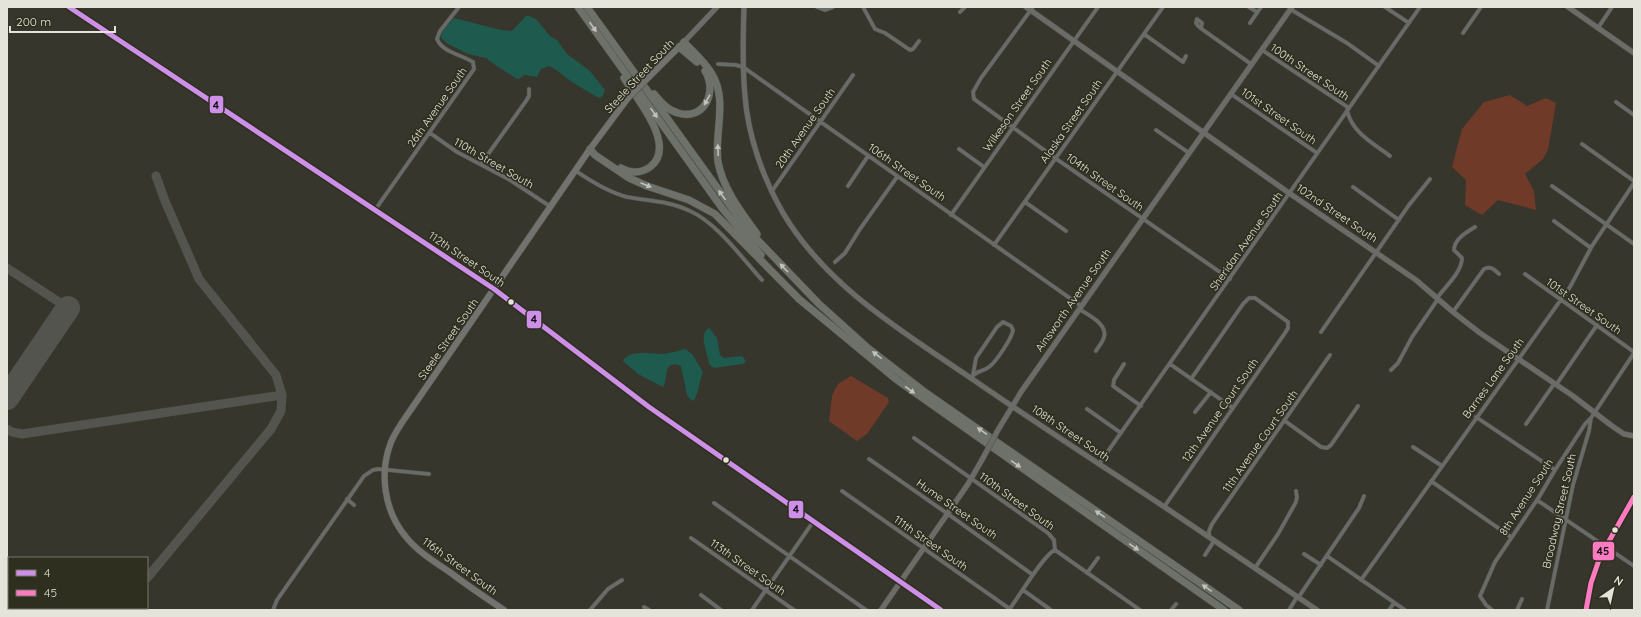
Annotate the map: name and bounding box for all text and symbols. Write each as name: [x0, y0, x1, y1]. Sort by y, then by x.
scale bar: [10, 8, 115, 34]
text: 200 m: [16, 14, 51, 29]
one-way arrow: [588, 22, 597, 33]
street label: Steele Street South: [601, 36, 677, 116]
street label: 100th Street South: [1268, 40, 1352, 104]
street label: Wilkeson Street South: [980, 56, 1054, 154]
street label: 26th Avenue South: [404, 64, 470, 150]
street label: Alaska Street South: [1037, 76, 1105, 166]
street label: 20th Avenue South: [772, 85, 838, 171]
street label: 101st Street South: [1239, 85, 1319, 147]
one-way arrow: [704, 94, 710, 106]
line badge: 4: [209, 95, 224, 114]
text: 4: [213, 98, 220, 112]
one-way arrow: [650, 108, 658, 119]
street label: 110th Street South: [452, 134, 536, 192]
street label: 106th Street South: [865, 140, 949, 204]
one-way arrow: [714, 144, 721, 156]
street label: 104th Street South: [1063, 150, 1147, 214]
street label: 102nd Street South: [1294, 181, 1380, 245]
one-way arrow: [640, 183, 652, 189]
street label: Sheridan Avenue South: [1207, 189, 1285, 293]
one-way arrow: [717, 190, 726, 201]
street label: 112th Street South: [426, 228, 508, 290]
street label: Ainsworth Avenue South: [1032, 246, 1114, 354]
one-way arrow: [779, 263, 789, 273]
street label: 101st Street South: [1544, 275, 1624, 337]
street label: Steele Street South: [415, 296, 481, 382]
unlabelled marker: [506, 297, 516, 307]
line badge: 4: [526, 310, 542, 329]
text: 4: [531, 312, 538, 326]
street label: Barnes Lane South: [1459, 335, 1527, 421]
one-way arrow: [872, 351, 883, 359]
street label: 12th Avenue Court South: [1179, 355, 1261, 465]
one-way arrow: [904, 386, 915, 394]
street label: 11th Avenue Court South: [1219, 387, 1301, 495]
street label: 108th Street South: [1029, 402, 1113, 464]
one-way arrow: [977, 427, 987, 435]
street label: Broadway Street South: [1539, 452, 1579, 570]
unlabelled marker: [721, 455, 731, 465]
street label: 8th Avenue South: [1496, 456, 1556, 538]
one-way arrow: [1011, 460, 1021, 468]
street label: 110th Street South: [977, 469, 1057, 533]
street label: Hume Street South: [914, 476, 1000, 542]
line badge: 4: [788, 500, 804, 519]
text: 4: [793, 502, 800, 516]
one-way arrow: [1095, 510, 1106, 518]
street label: 111th Street South: [891, 512, 971, 574]
unlabelled marker: [1610, 525, 1620, 535]
street label: 116th Street South: [420, 534, 500, 598]
street label: 113th Street South: [708, 536, 788, 598]
line badge: 45: [1592, 541, 1615, 561]
one-way arrow: [1129, 543, 1139, 551]
text: 45: [1597, 544, 1609, 558]
legend: [8, 557, 148, 609]
text: 4: [44, 565, 50, 580]
north arrow: [1593, 569, 1633, 609]
text: N: [1611, 573, 1626, 589]
one-way arrow: [1202, 584, 1212, 592]
text: 45: [44, 585, 57, 600]

